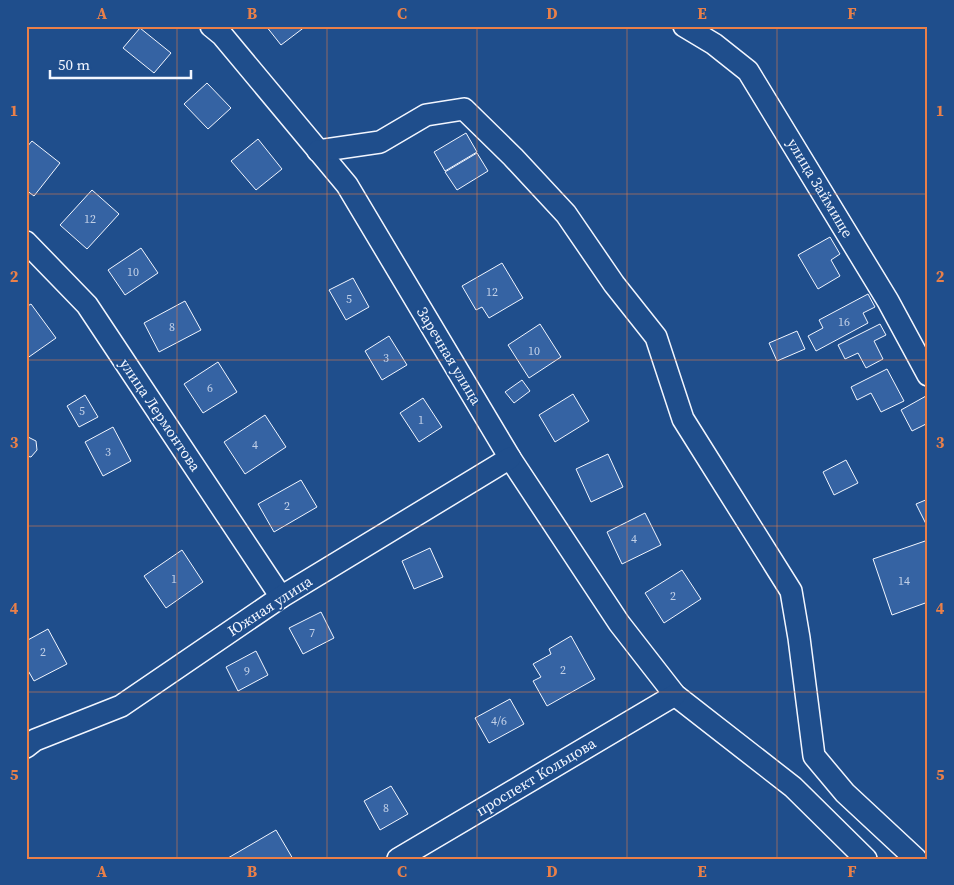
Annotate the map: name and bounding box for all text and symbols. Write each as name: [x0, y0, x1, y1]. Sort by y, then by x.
text: A: [97, 2, 108, 24]
text: B: [247, 2, 258, 24]
text: C: [397, 2, 407, 24]
text: D: [546, 2, 558, 24]
text: E: [697, 2, 707, 24]
text: F: [847, 2, 857, 24]
scale bar: [50, 48, 191, 80]
text: 50 m: [58, 54, 90, 75]
text: 1: [10, 99, 18, 121]
text: 1: [936, 99, 944, 121]
street label: улица Займище: [782, 134, 859, 242]
house number: 12: [84, 211, 96, 227]
house number: 10: [127, 264, 139, 280]
text: 2: [10, 265, 19, 287]
text: 2: [936, 265, 945, 287]
house number: 12: [486, 284, 498, 300]
house number: 5: [346, 291, 352, 307]
street label: Заречная улица: [412, 303, 487, 409]
house number: 16: [838, 314, 850, 330]
house number: 8: [169, 319, 175, 335]
house number: 10: [528, 343, 540, 359]
house number: 3: [383, 350, 389, 366]
street label: улица Лермонтова: [115, 354, 206, 476]
house number: 6: [207, 380, 213, 396]
house number: 5: [79, 403, 85, 419]
house number: 1: [418, 412, 424, 428]
text: 3: [10, 431, 19, 453]
text: 3: [936, 431, 945, 453]
house number: 4: [252, 437, 258, 453]
house number: 3: [105, 444, 111, 460]
house number: 2: [284, 498, 290, 514]
house number: 4: [631, 531, 637, 547]
street label: Южная улица: [223, 570, 316, 641]
house number: 1: [171, 571, 177, 587]
house number: 14: [898, 573, 910, 589]
house number: 2: [670, 588, 676, 604]
text: 4: [10, 597, 19, 619]
text: 4: [936, 597, 945, 619]
house number: 7: [309, 625, 315, 641]
house number: 2: [40, 644, 46, 660]
house number: 2: [560, 662, 566, 678]
house number: 9: [244, 663, 250, 679]
house number: 4/6: [491, 713, 507, 729]
street label: проспект Кольцова: [472, 732, 600, 821]
text: 5: [10, 763, 19, 785]
text: 5: [936, 763, 945, 785]
house number: 8: [383, 800, 389, 816]
text: A: [97, 860, 108, 882]
text: B: [247, 860, 258, 882]
text: C: [397, 860, 407, 882]
text: D: [546, 860, 558, 882]
text: E: [697, 860, 707, 882]
text: F: [847, 860, 857, 882]

